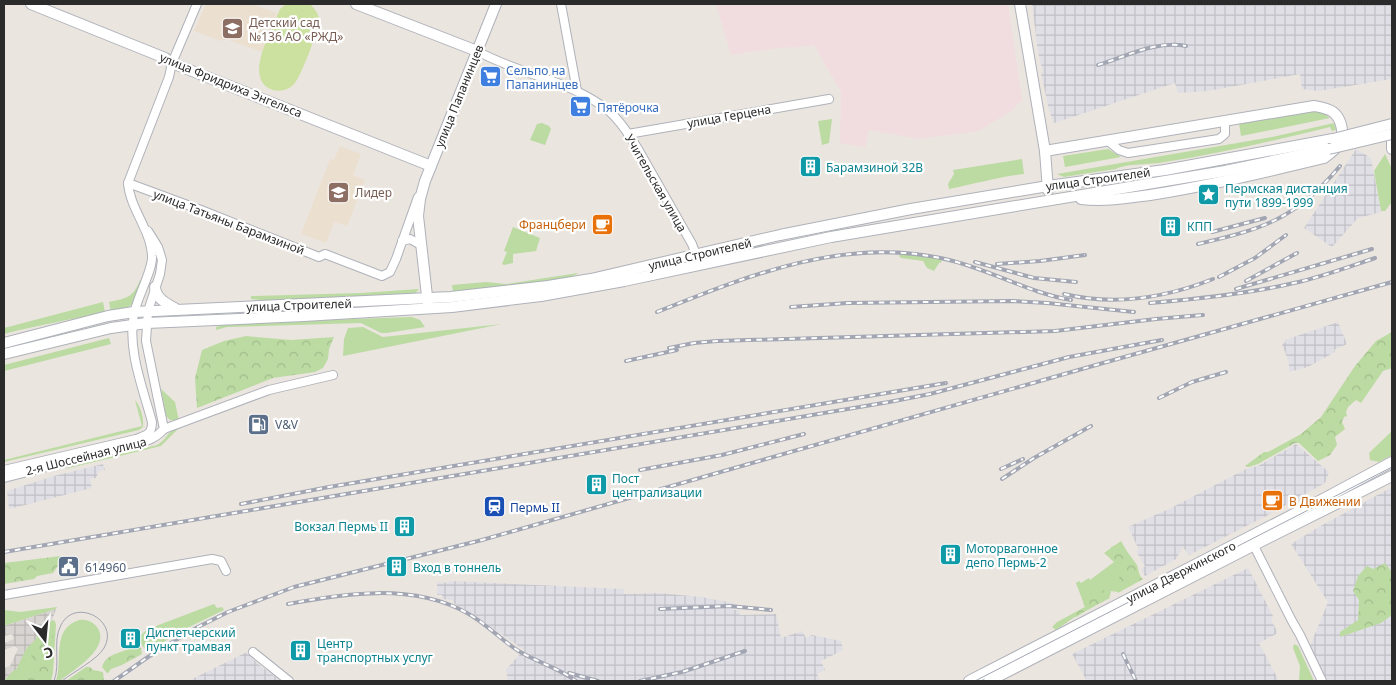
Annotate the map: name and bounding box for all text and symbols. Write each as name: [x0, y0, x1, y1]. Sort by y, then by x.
place label: Детский сад №136 АО «РЖД»: [249, 14, 343, 45]
school or university icon: Детский сад №136 АО «РЖД»: [221, 17, 245, 41]
street label: улица Папанинцев: [431, 42, 487, 150]
street label: улица Фридриха Энгельса: [157, 49, 305, 121]
place label: Сельпо на Папанинцев: [506, 62, 579, 93]
supermarket icon: Сельпо на Папанинцев: [478, 65, 502, 89]
supermarket icon: Пятёрочка: [569, 95, 593, 119]
place label: Пятёрочка: [597, 99, 659, 116]
street label: улица Герцена: [686, 100, 772, 132]
street label: Учительская улица: [621, 131, 691, 235]
building icon: Барамзиной 32В: [798, 155, 822, 179]
place label: Барамзиной 32В: [826, 159, 923, 176]
street label: улица Строителей: [1045, 163, 1151, 195]
school or university icon: Лидер: [327, 180, 351, 204]
place label: Пермская дистанция пути 1899-1999: [1225, 180, 1348, 211]
place icon: Пермская дистанция пути 1899-1999: [1197, 183, 1221, 207]
place label: Лидер: [355, 184, 392, 201]
street label: улица Татьяны Барамзиной: [151, 185, 307, 259]
cafe icon: Францбери: [590, 212, 614, 236]
building icon: КПП: [1159, 214, 1183, 238]
place label: Францбери: [519, 216, 586, 233]
place label: КПП: [1187, 218, 1212, 235]
street label: улица Строителей: [647, 234, 753, 274]
street label: улица Строителей: [246, 295, 352, 315]
fuel station icon: V&V: [247, 412, 271, 436]
place label: V&V: [275, 416, 299, 433]
street label: 2-я Шоссейная улица: [24, 433, 148, 479]
place label: Пост централизации: [612, 470, 702, 501]
building icon: Пост централизации: [584, 473, 608, 497]
cafe icon: В Движении: [1261, 489, 1285, 513]
place label: В Движении: [1289, 493, 1361, 510]
station icon: Пермь II: [482, 495, 506, 519]
place label: Пермь II: [510, 499, 560, 516]
building icon: Вокзал Пермь II: [392, 514, 416, 538]
place label: Вокзал Пермь II: [294, 518, 388, 535]
street label: улица Дзержинского: [1123, 537, 1239, 607]
place label: Моторвагонное депо Пермь-2: [966, 540, 1058, 571]
building icon: Моторвагонное депо Пермь-2: [938, 543, 962, 567]
public building icon: 614960: [57, 555, 81, 579]
building icon: Вход в тоннель: [385, 555, 409, 579]
place label: 614960: [85, 559, 126, 576]
place label: Вход в тоннель: [413, 559, 501, 576]
north arrow: [20, 615, 70, 665]
place label: Диспетчерский пункт трамвая: [146, 624, 236, 655]
building icon: Диспетчерский пункт трамвая: [118, 627, 142, 651]
place label: Центр транспортных услуг: [317, 635, 433, 666]
building icon: Центр транспортных услуг: [289, 638, 313, 662]
text: С: [42, 643, 56, 663]

